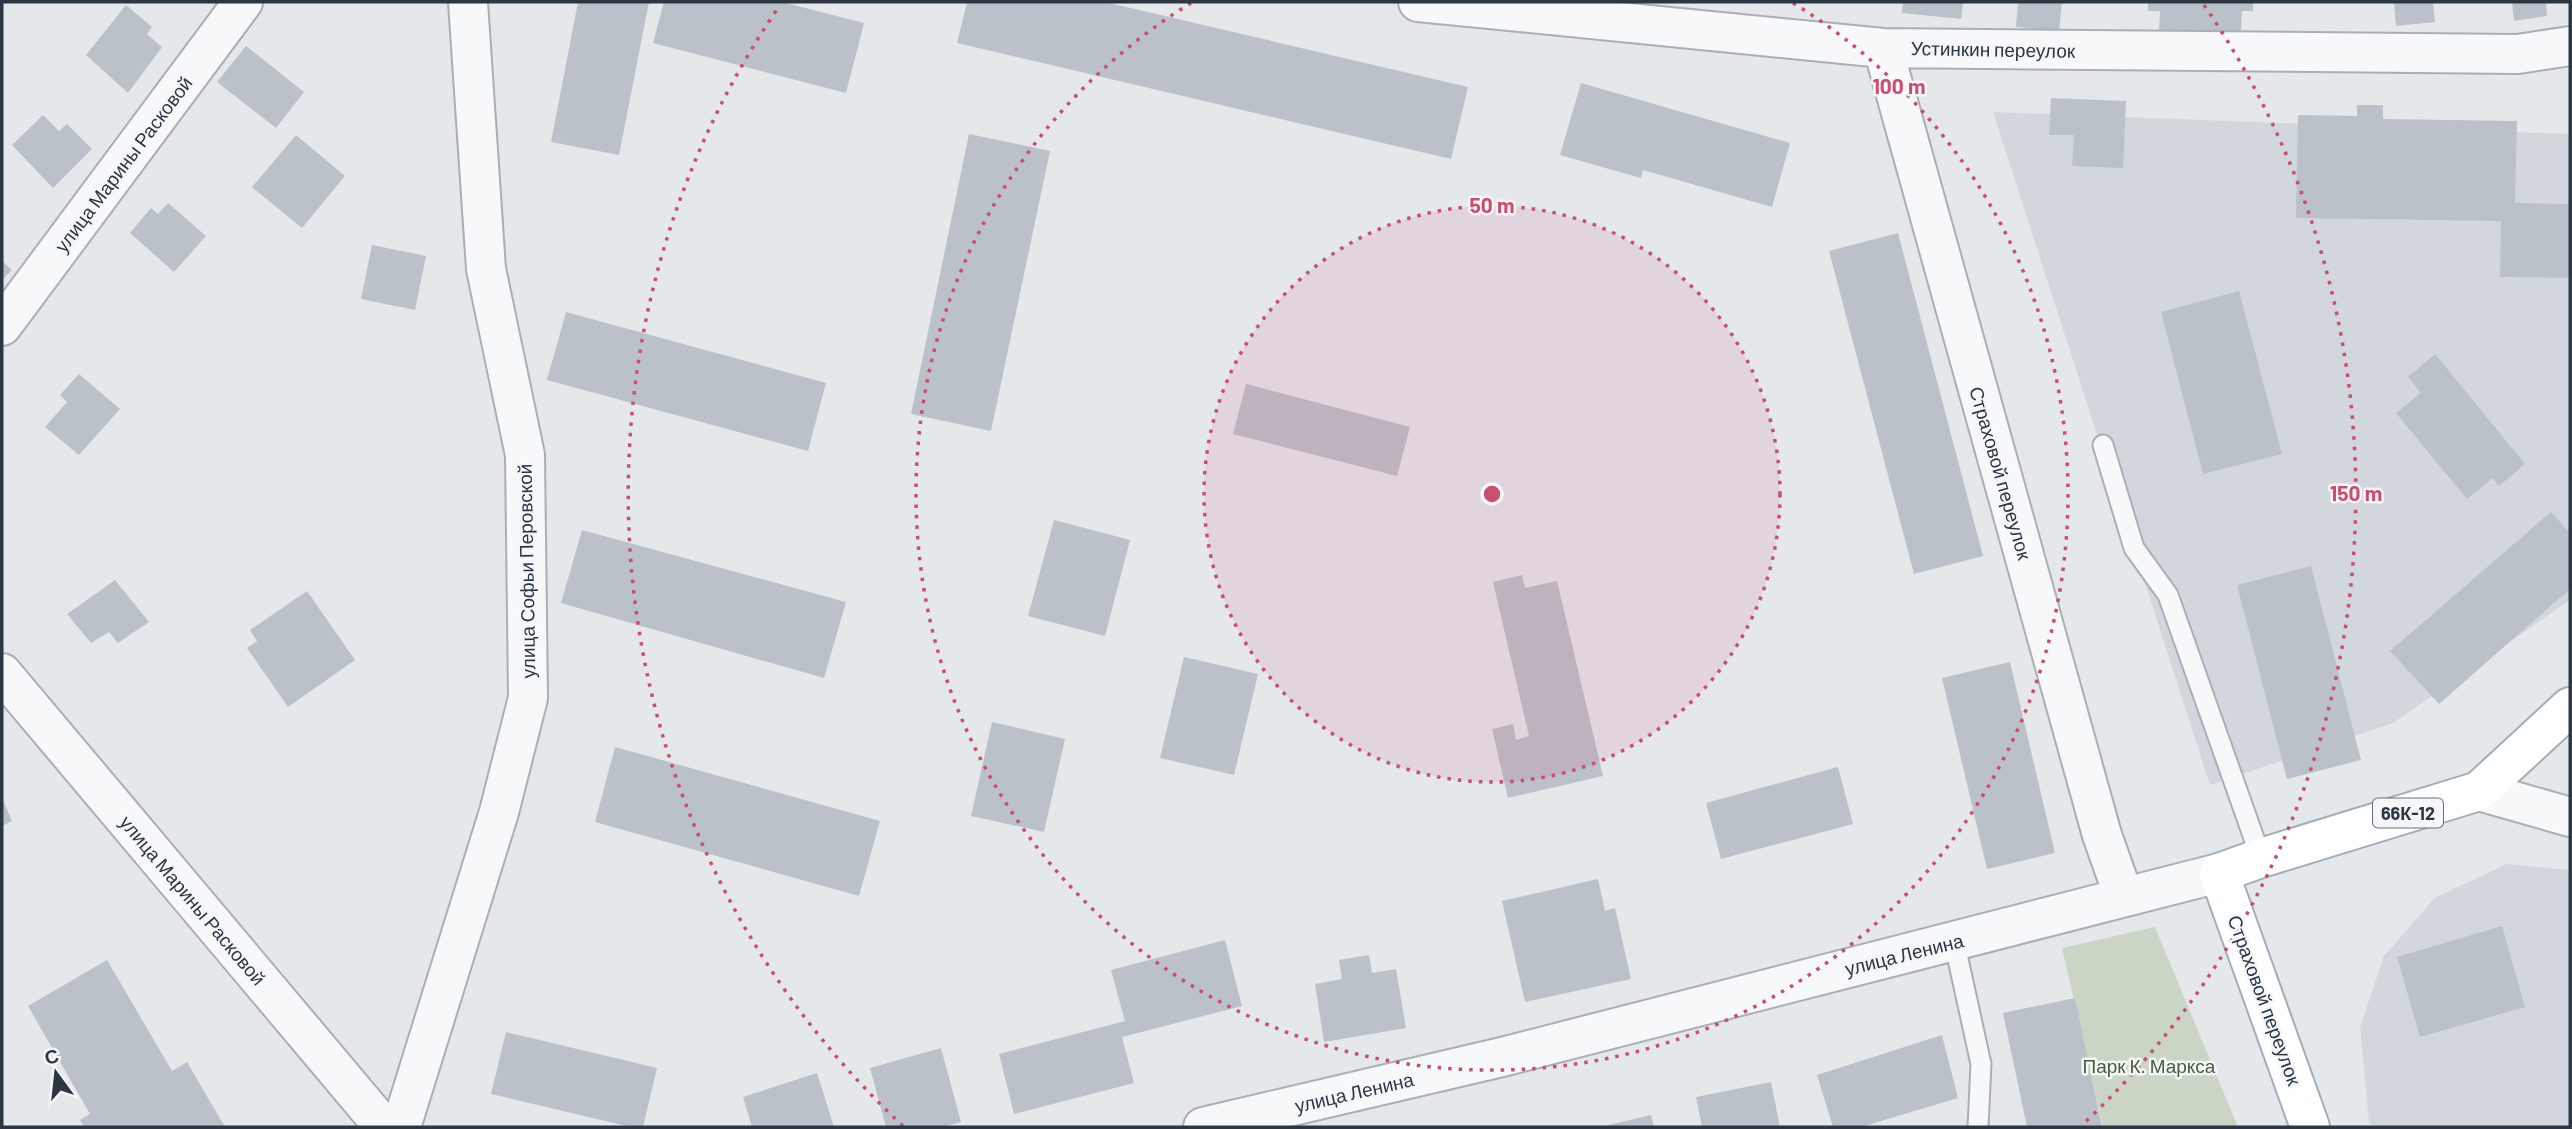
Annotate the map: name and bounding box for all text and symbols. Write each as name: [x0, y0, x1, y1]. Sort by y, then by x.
street label: Устинкин переулок: [1911, 36, 2076, 62]
street label: улица Марины Расковой: [49, 72, 197, 256]
text: 100 m: [1872, 73, 1926, 98]
text: 50 m: [1469, 192, 1515, 217]
street label: Страховой переулок: [1965, 384, 2037, 563]
street label: улица Софьи Перовской: [513, 463, 539, 679]
text: 150 m: [2330, 480, 2382, 505]
centre of rings: [1480, 482, 1504, 506]
road number: 66К-12: [2373, 798, 2443, 828]
street label: улица Марины Расковой: [115, 811, 271, 989]
street label: Страховой переулок: [2224, 912, 2307, 1089]
street label: улица Ленина: [1842, 928, 1966, 980]
north arrow: [21, 1038, 91, 1108]
text: С: [42, 1043, 61, 1069]
park label: Парк К. Маркса: [2083, 1054, 2216, 1077]
street label: улица Ленина: [1292, 1067, 1416, 1117]

